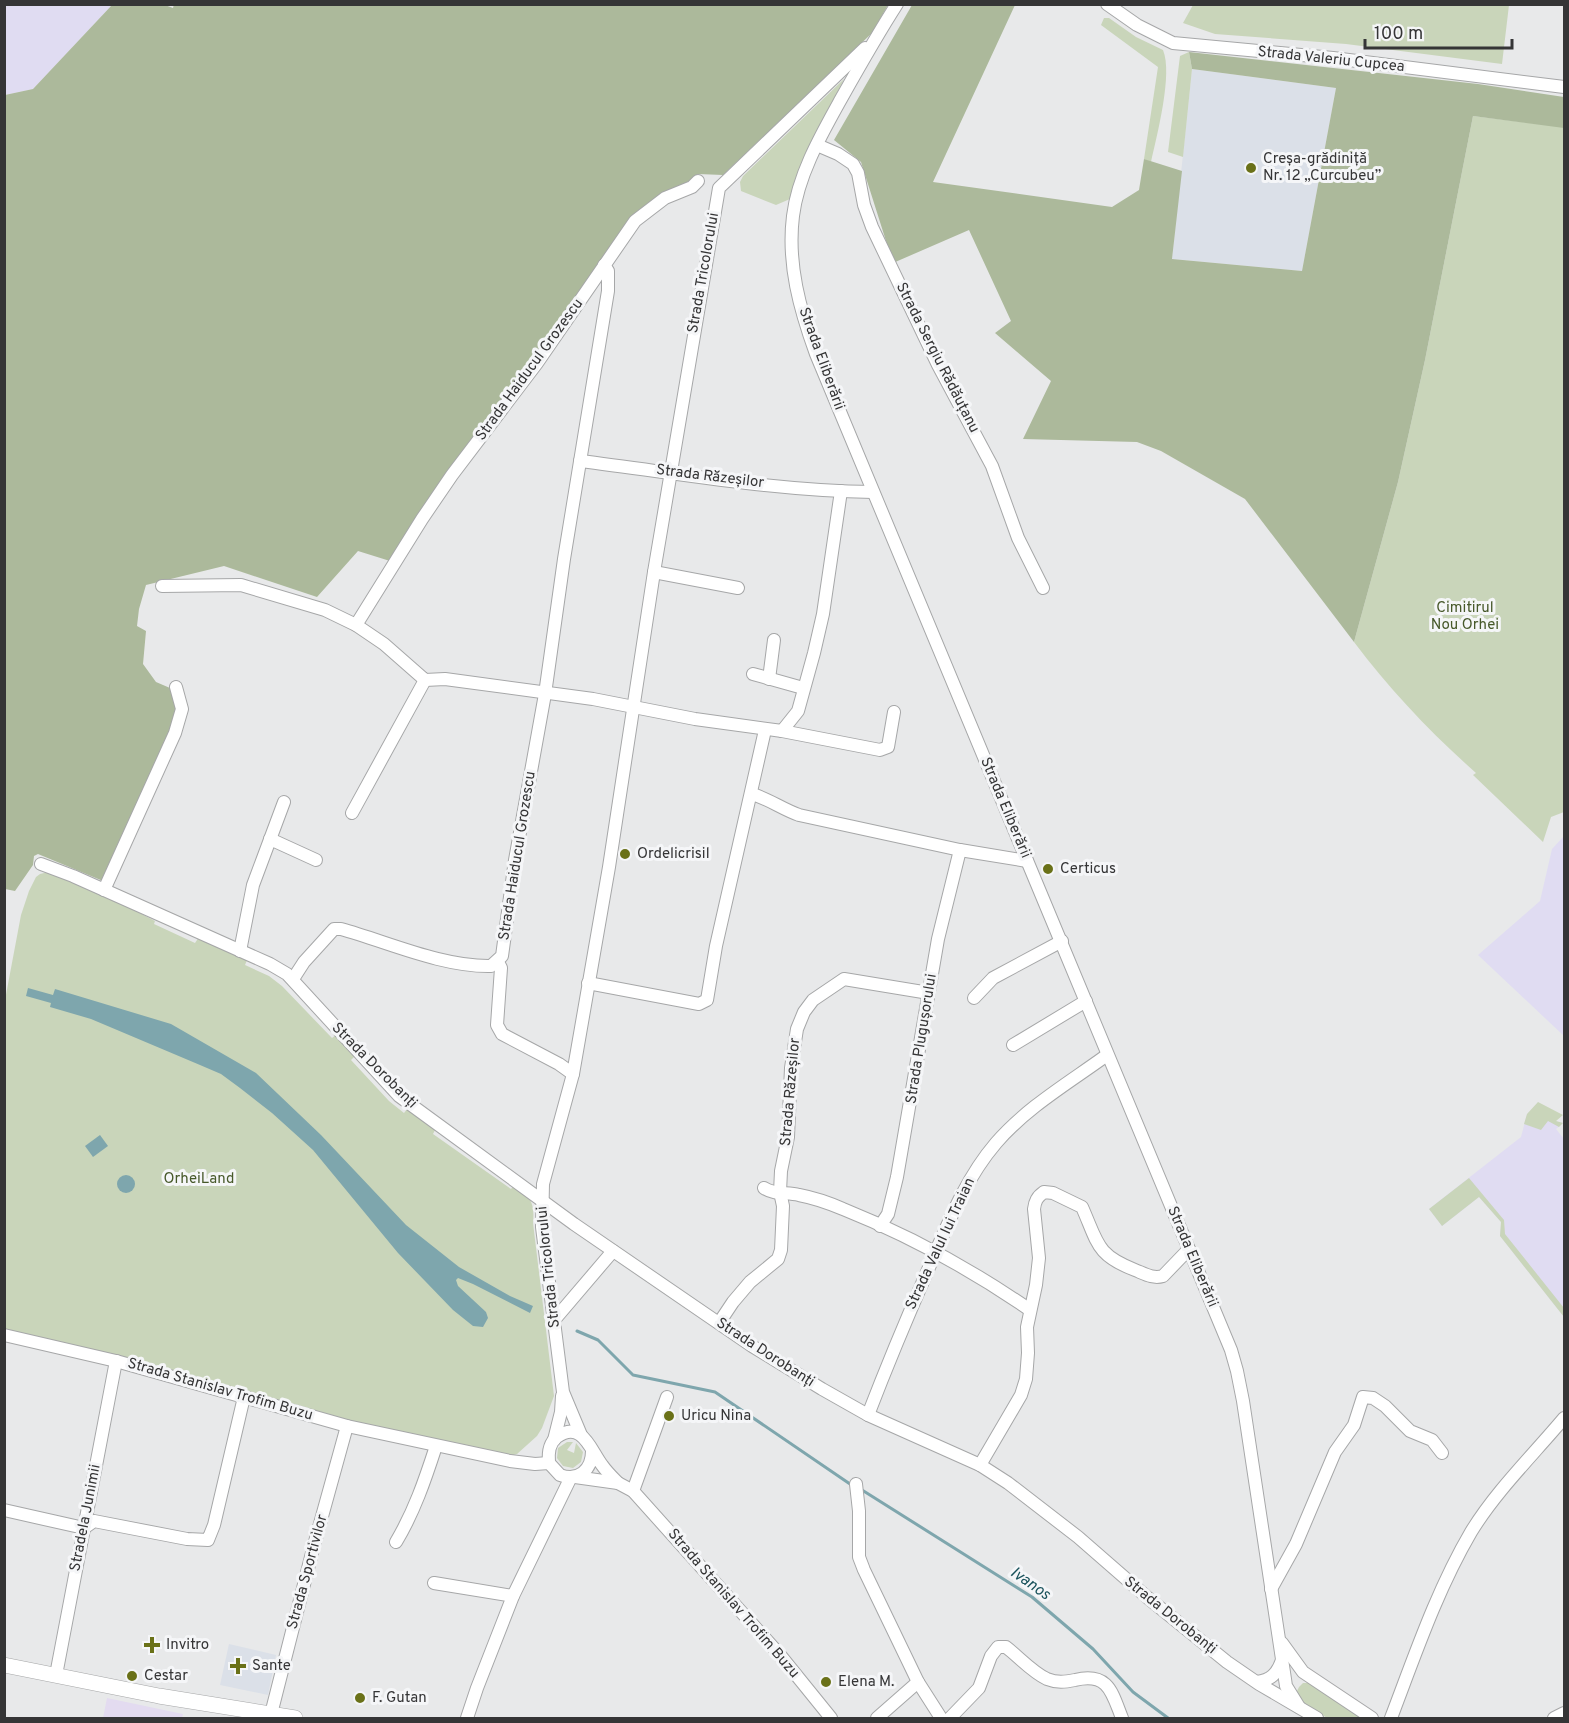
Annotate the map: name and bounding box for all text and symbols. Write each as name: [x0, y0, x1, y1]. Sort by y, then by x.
scale bar: [1365, 12, 1512, 50]
text: 100 m: [1374, 23, 1423, 46]
street label: Strada Valeriu Cupcea: [1257, 43, 1405, 77]
place label: Creșa-grădiniță Nr. 12 „Curcubeu”: [1263, 150, 1381, 186]
marker: Creșa-grădiniță Nr. 12 „Curcubeu”: [1244, 161, 1258, 175]
street label: Strada Tricolorului: [684, 211, 724, 335]
street label: Strada Sergiu Rădăuțanu: [891, 280, 983, 436]
street label: Strada Haiducul Grozescu: [472, 295, 588, 445]
street label: Strada Eliberării: [794, 305, 848, 413]
street label: Strada Răzeșilor: [655, 461, 765, 493]
park label: Cimitirul Nou Orhei: [1431, 599, 1499, 635]
street label: Strada Eliberării: [975, 755, 1035, 861]
street label: Strada Haiducul Grozescu: [495, 770, 541, 942]
place label: Ordelicrisil: [637, 845, 710, 864]
marker: Ordelicrisil: [618, 847, 632, 861]
place label: Certicus: [1060, 860, 1116, 879]
marker: Certicus: [1041, 862, 1055, 876]
street label: Strada Plugușorului: [902, 973, 942, 1105]
street label: Strada Dorobanți: [327, 1019, 421, 1113]
street label: Strada Răzeșilor: [777, 1037, 805, 1147]
park label: OrheiLand: [164, 1170, 234, 1189]
street label: Strada Valul lui Traian: [902, 1175, 980, 1313]
street label: Strada Eliberării: [1162, 1204, 1222, 1310]
street label: Strada Tricolorului: [533, 1205, 565, 1329]
street label: Strada Dorobanți: [712, 1314, 818, 1392]
street label: Strada Stanislav Trofim Buzu: [125, 1354, 315, 1426]
place label: Uricu Nina: [681, 1407, 751, 1426]
marker: Uricu Nina: [662, 1409, 676, 1423]
street label: Stradela Junimii: [66, 1463, 106, 1573]
street label: Strada Sportivilor: [284, 1512, 333, 1632]
street label: Strada Stanislav Trofim Buzu: [663, 1525, 803, 1683]
water label: Ivanos: [1006, 1563, 1055, 1605]
street label: Strada Dorobanți: [1120, 1573, 1220, 1659]
marker: Invitro: [143, 1636, 161, 1654]
place label: Invitro: [166, 1636, 209, 1655]
marker: Sante: [229, 1657, 247, 1675]
place label: Sante: [252, 1657, 291, 1676]
place label: Cestar: [144, 1667, 188, 1686]
marker: Cestar: [125, 1669, 139, 1683]
place label: Elena M.: [838, 1673, 894, 1692]
marker: Elena M.: [819, 1675, 833, 1689]
place label: F. Gutan: [372, 1689, 427, 1708]
marker: F. Gutan: [353, 1691, 367, 1705]

